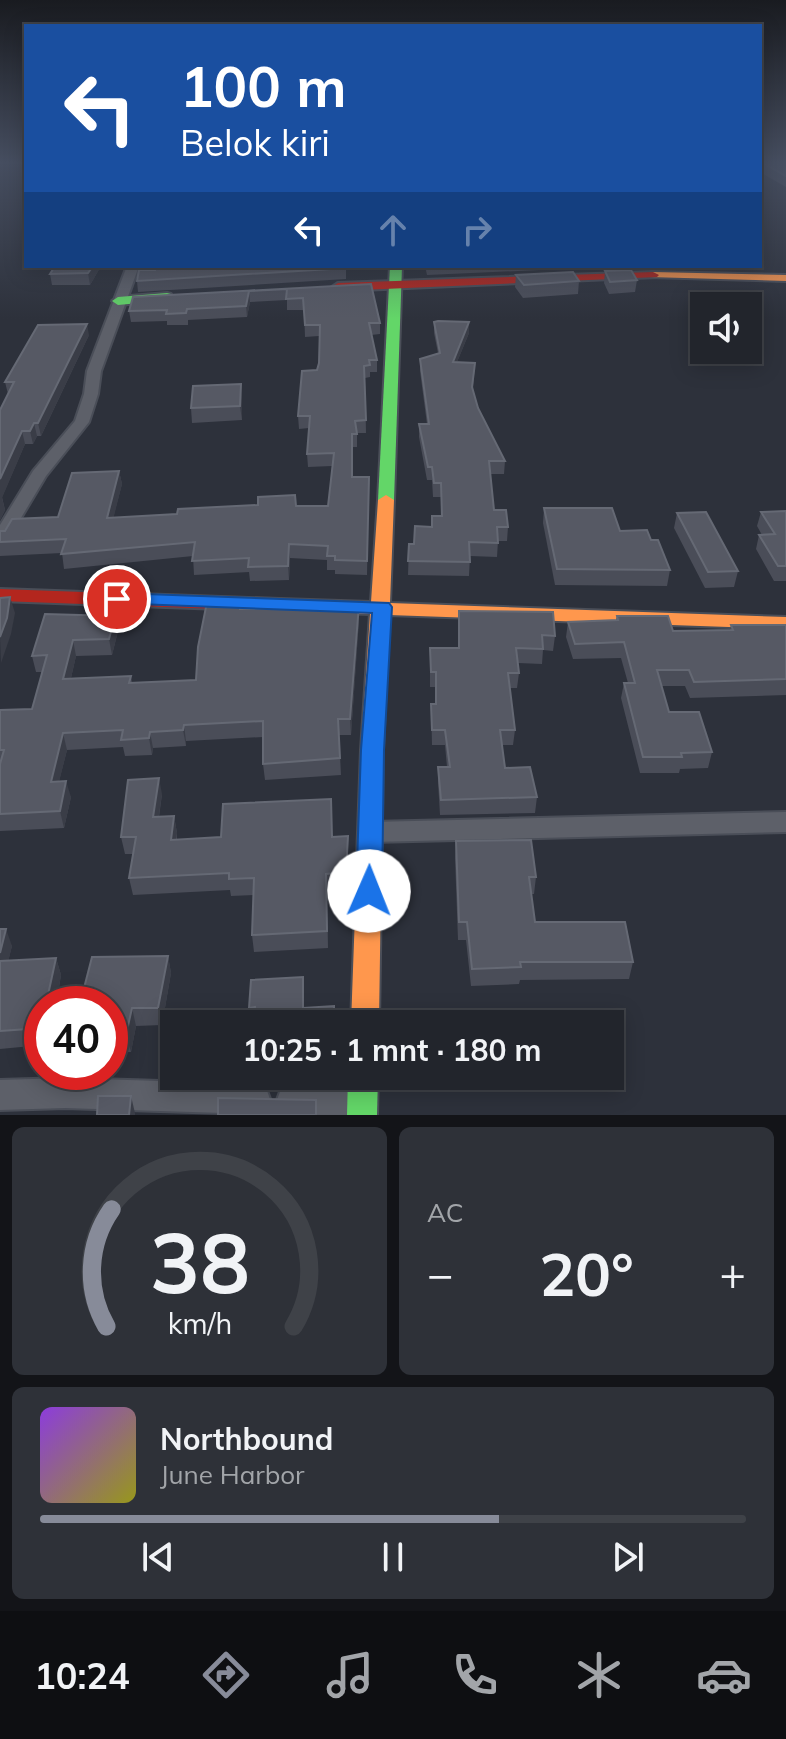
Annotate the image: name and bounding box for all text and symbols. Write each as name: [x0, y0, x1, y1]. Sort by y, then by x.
text: 100 m: [180, 51, 347, 121]
icon: left: [48, 56, 152, 160]
text: Belok kiri: [180, 120, 330, 165]
icon: left: [287, 208, 331, 252]
icon: ahead: [371, 208, 415, 252]
icon: right: [455, 208, 499, 252]
map controls: [690, 292, 762, 364]
button: sound: [690, 292, 762, 364]
pin: [83, 565, 151, 633]
icon: arrive: [95, 577, 139, 621]
position arrow: [327, 849, 411, 933]
speed limit sign: 40: [24, 986, 128, 1090]
text: 10:25 · 1 mnt · 180 m: [242, 1031, 542, 1069]
text: AC: [427, 1196, 464, 1229]
text: 38: [150, 1209, 249, 1314]
text: 20°: [539, 1236, 634, 1311]
text: −: [427, 1246, 453, 1301]
text: +: [720, 1246, 746, 1301]
text: km/h: [167, 1305, 232, 1341]
text: Northbound: [160, 1420, 333, 1458]
text: June Harbor: [160, 1458, 305, 1491]
icon: previous: [136, 1535, 180, 1579]
icon: pause: [371, 1535, 415, 1579]
icon: next: [606, 1535, 650, 1579]
icon: directions: [198, 1647, 254, 1703]
icon: music: [322, 1647, 378, 1703]
icon: phone: [447, 1647, 503, 1703]
icon: climate: [571, 1647, 627, 1703]
icon: car: [696, 1647, 752, 1703]
text: 10:24: [34, 1653, 130, 1698]

